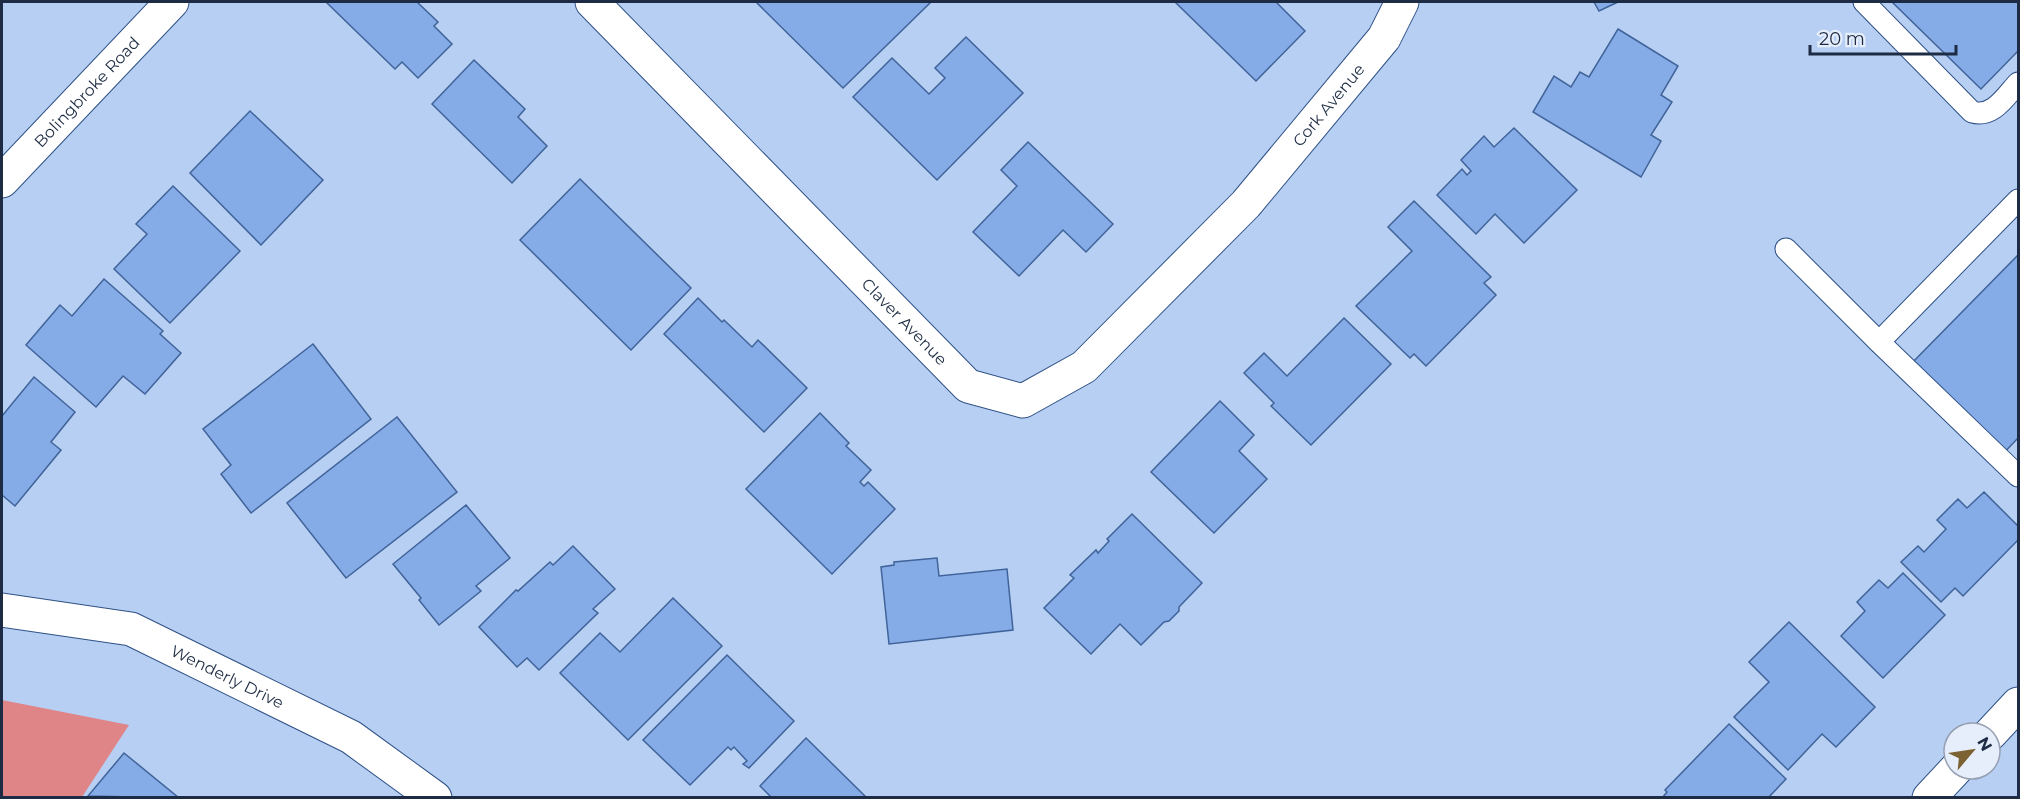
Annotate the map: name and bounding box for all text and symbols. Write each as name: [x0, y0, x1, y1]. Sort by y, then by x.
scale bar: [1810, 18, 1956, 56]
text: 20 m: [1819, 28, 1865, 50]
street label: Bolingbroke Road: [30, 33, 143, 151]
street label: Cork Avenue: [1289, 60, 1368, 150]
street label: Claver Avenue: [858, 274, 951, 369]
street label: Wenderly Drive: [168, 641, 287, 712]
north arrow: [1942, 721, 2002, 781]
text: N: [1973, 734, 1996, 754]

